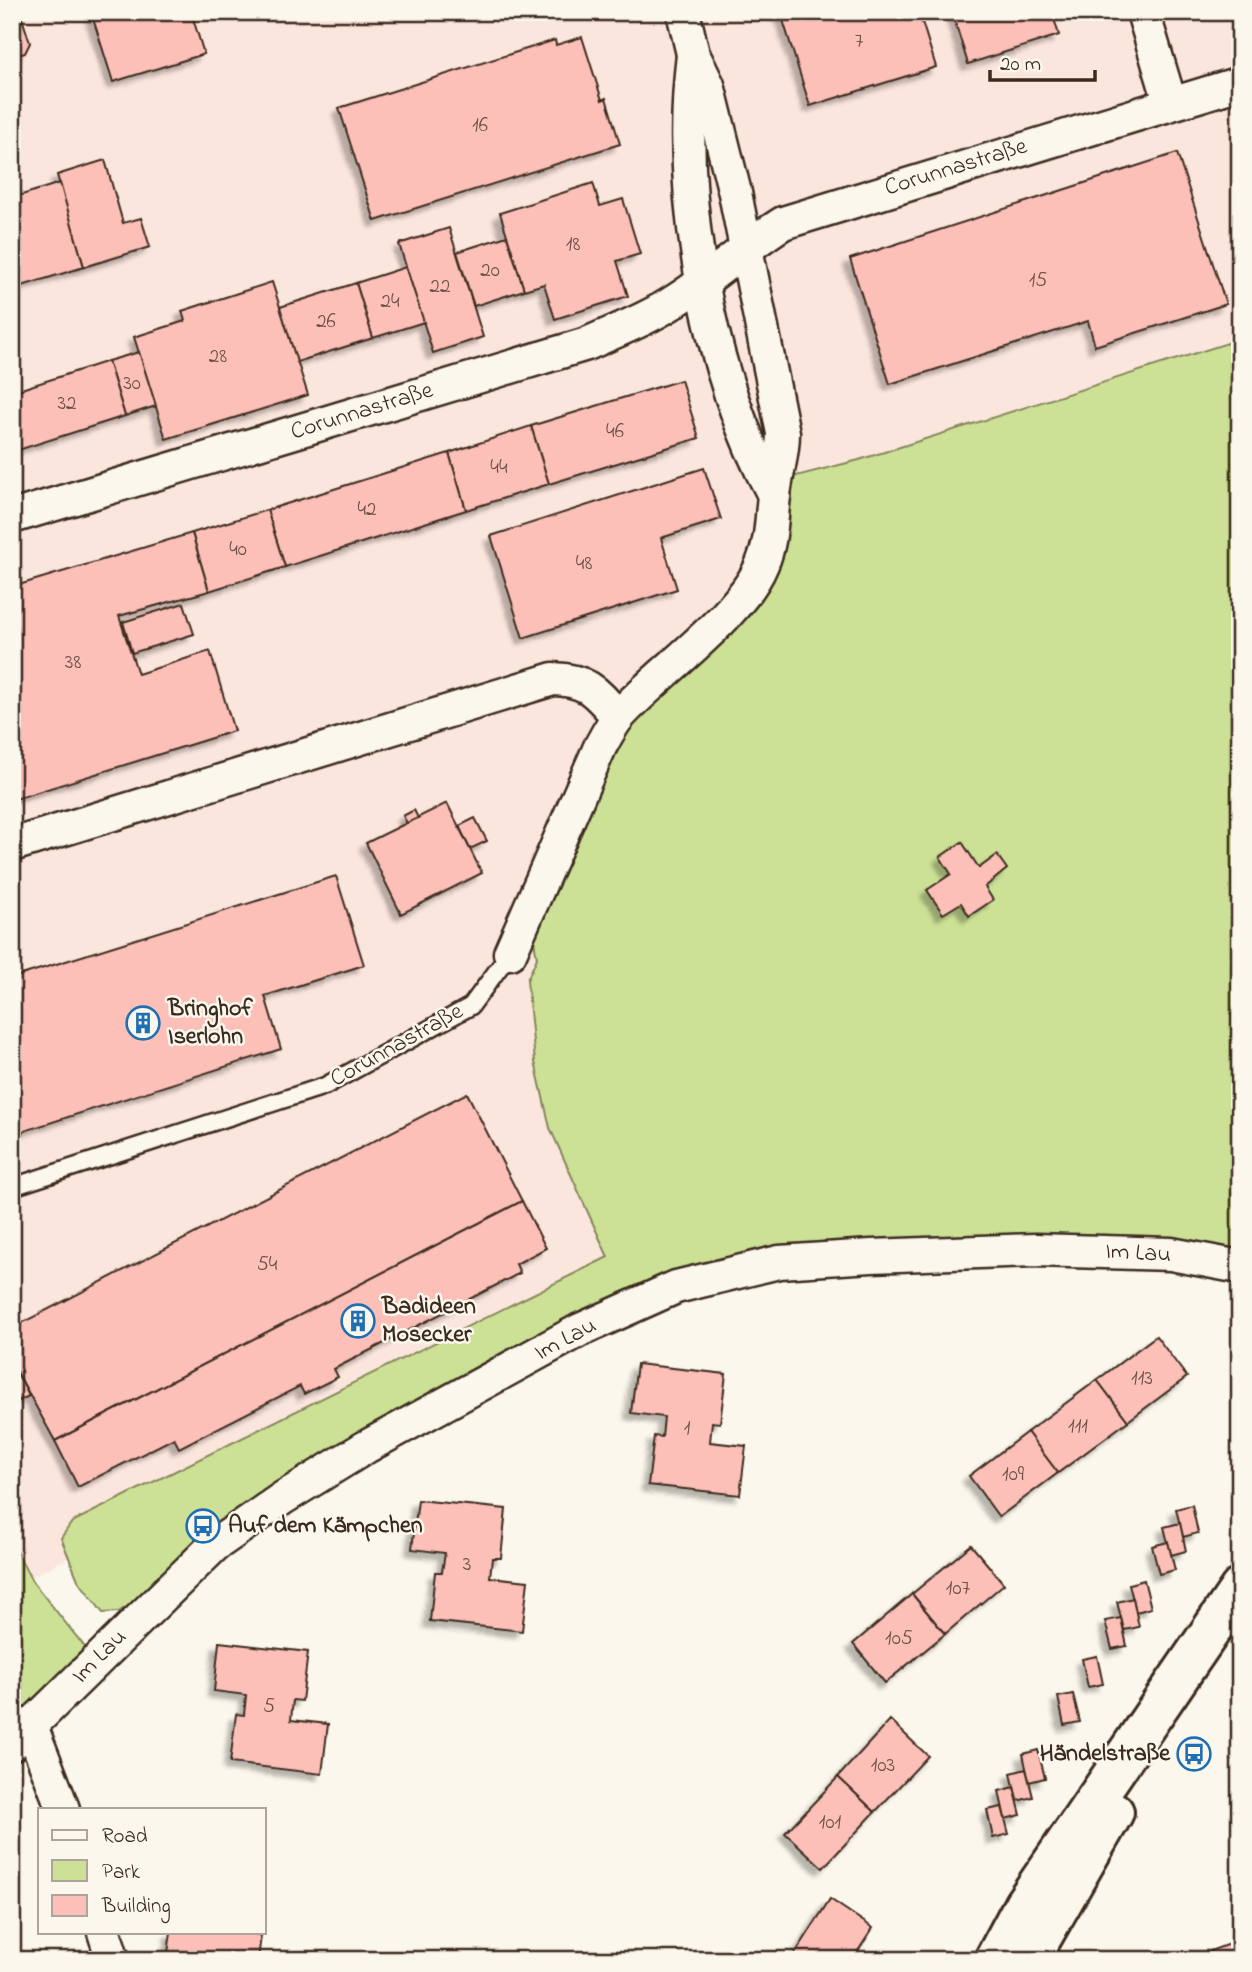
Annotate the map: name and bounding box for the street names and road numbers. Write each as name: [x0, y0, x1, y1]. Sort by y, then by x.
street label: Corunnastraße: [880, 130, 1032, 206]
street label: Corunnastraße: [286, 374, 438, 450]
street label: Corunnastraße: [324, 995, 470, 1097]
street label: Im Lau: [1104, 1235, 1172, 1273]
street label: Im Lau: [529, 1309, 603, 1371]
street label: Im Lau: [64, 1621, 136, 1693]

